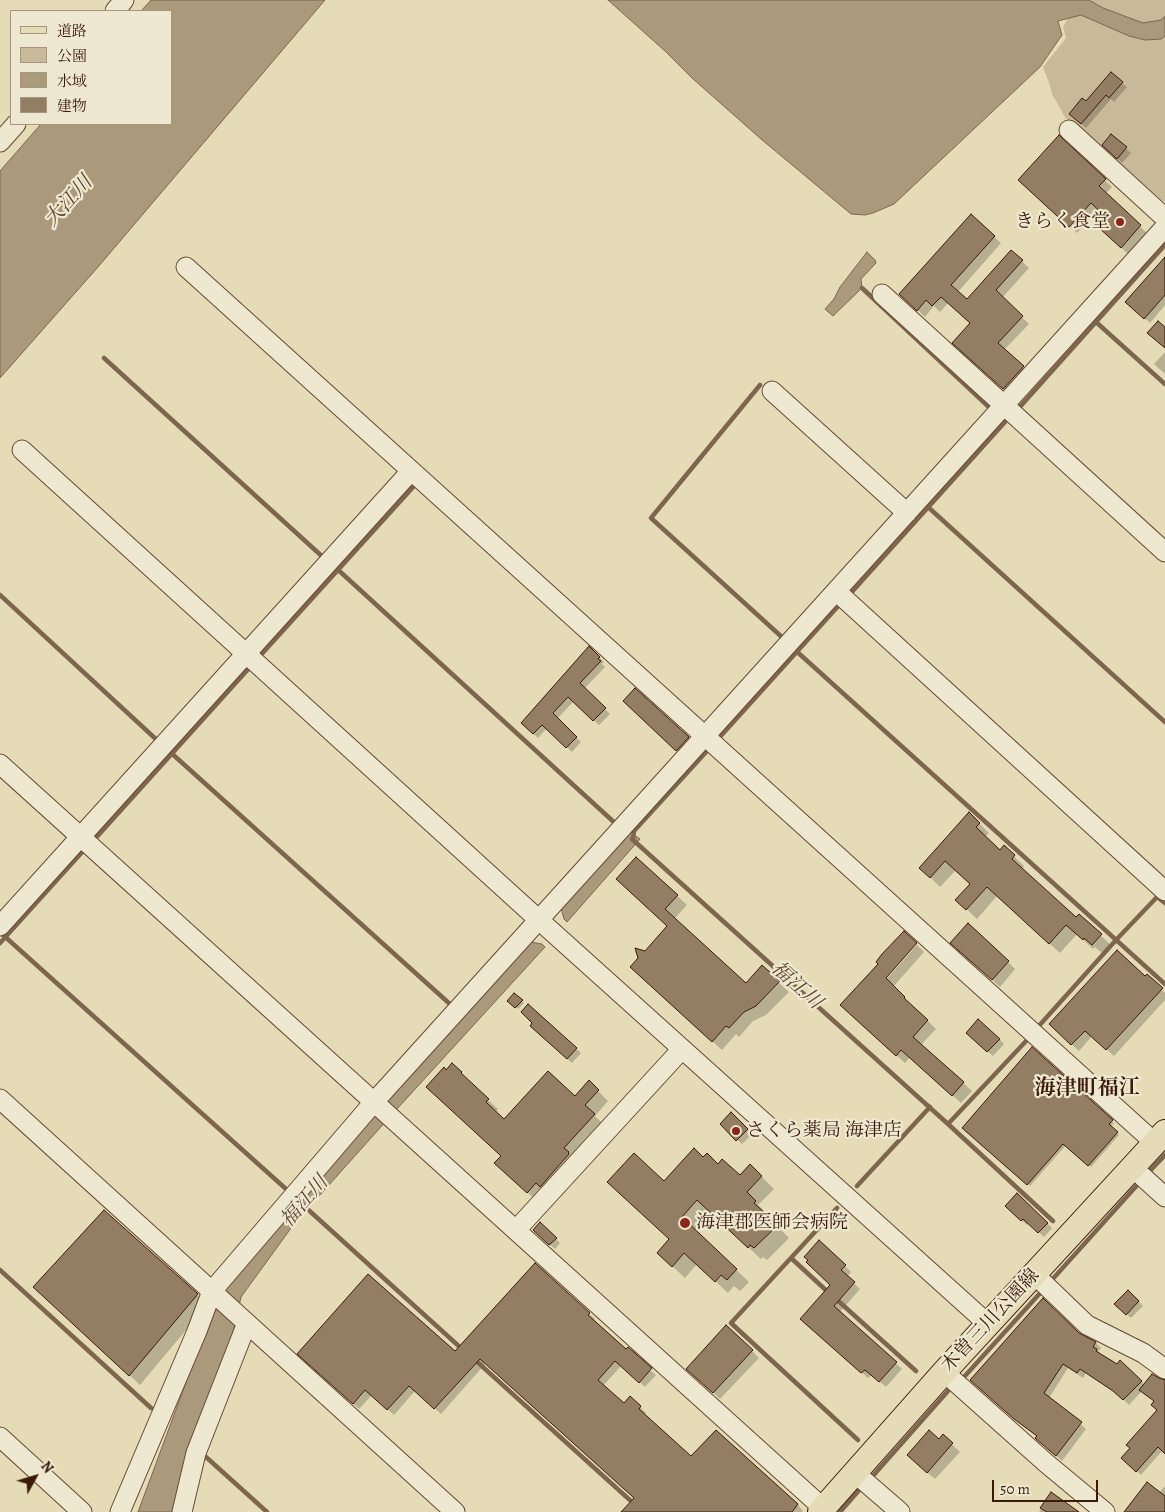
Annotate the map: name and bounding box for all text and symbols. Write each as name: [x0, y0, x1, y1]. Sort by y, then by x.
legend: [10, 10, 172, 125]
text: 道路: [57, 21, 87, 41]
text: 公園: [57, 46, 87, 66]
text: 水域: [57, 71, 87, 91]
text: 建物: [57, 96, 87, 116]
water label: 大江川: [40, 172, 98, 232]
place label: きらく食堂: [1015, 211, 1110, 233]
marker: きらく食堂: [1114, 216, 1126, 228]
water label: 福江川: [766, 957, 826, 1015]
district label: 海津町福江: [1035, 1076, 1139, 1102]
place label: さくら薬局 海津店: [746, 1120, 902, 1142]
marker: さくら薬局 海津店: [730, 1125, 742, 1137]
water label: 福江川: [276, 1171, 334, 1233]
place label: 海津郡医師会病院: [696, 1212, 848, 1234]
marker: 海津郡医師会病院: [678, 1216, 692, 1230]
street label: 木曽三川公園線: [937, 1265, 1045, 1377]
north arrow: [10, 1452, 60, 1502]
text: N: [36, 1457, 58, 1477]
scale bar: [995, 1470, 1101, 1502]
text: 50 m: [1000, 1479, 1030, 1499]

